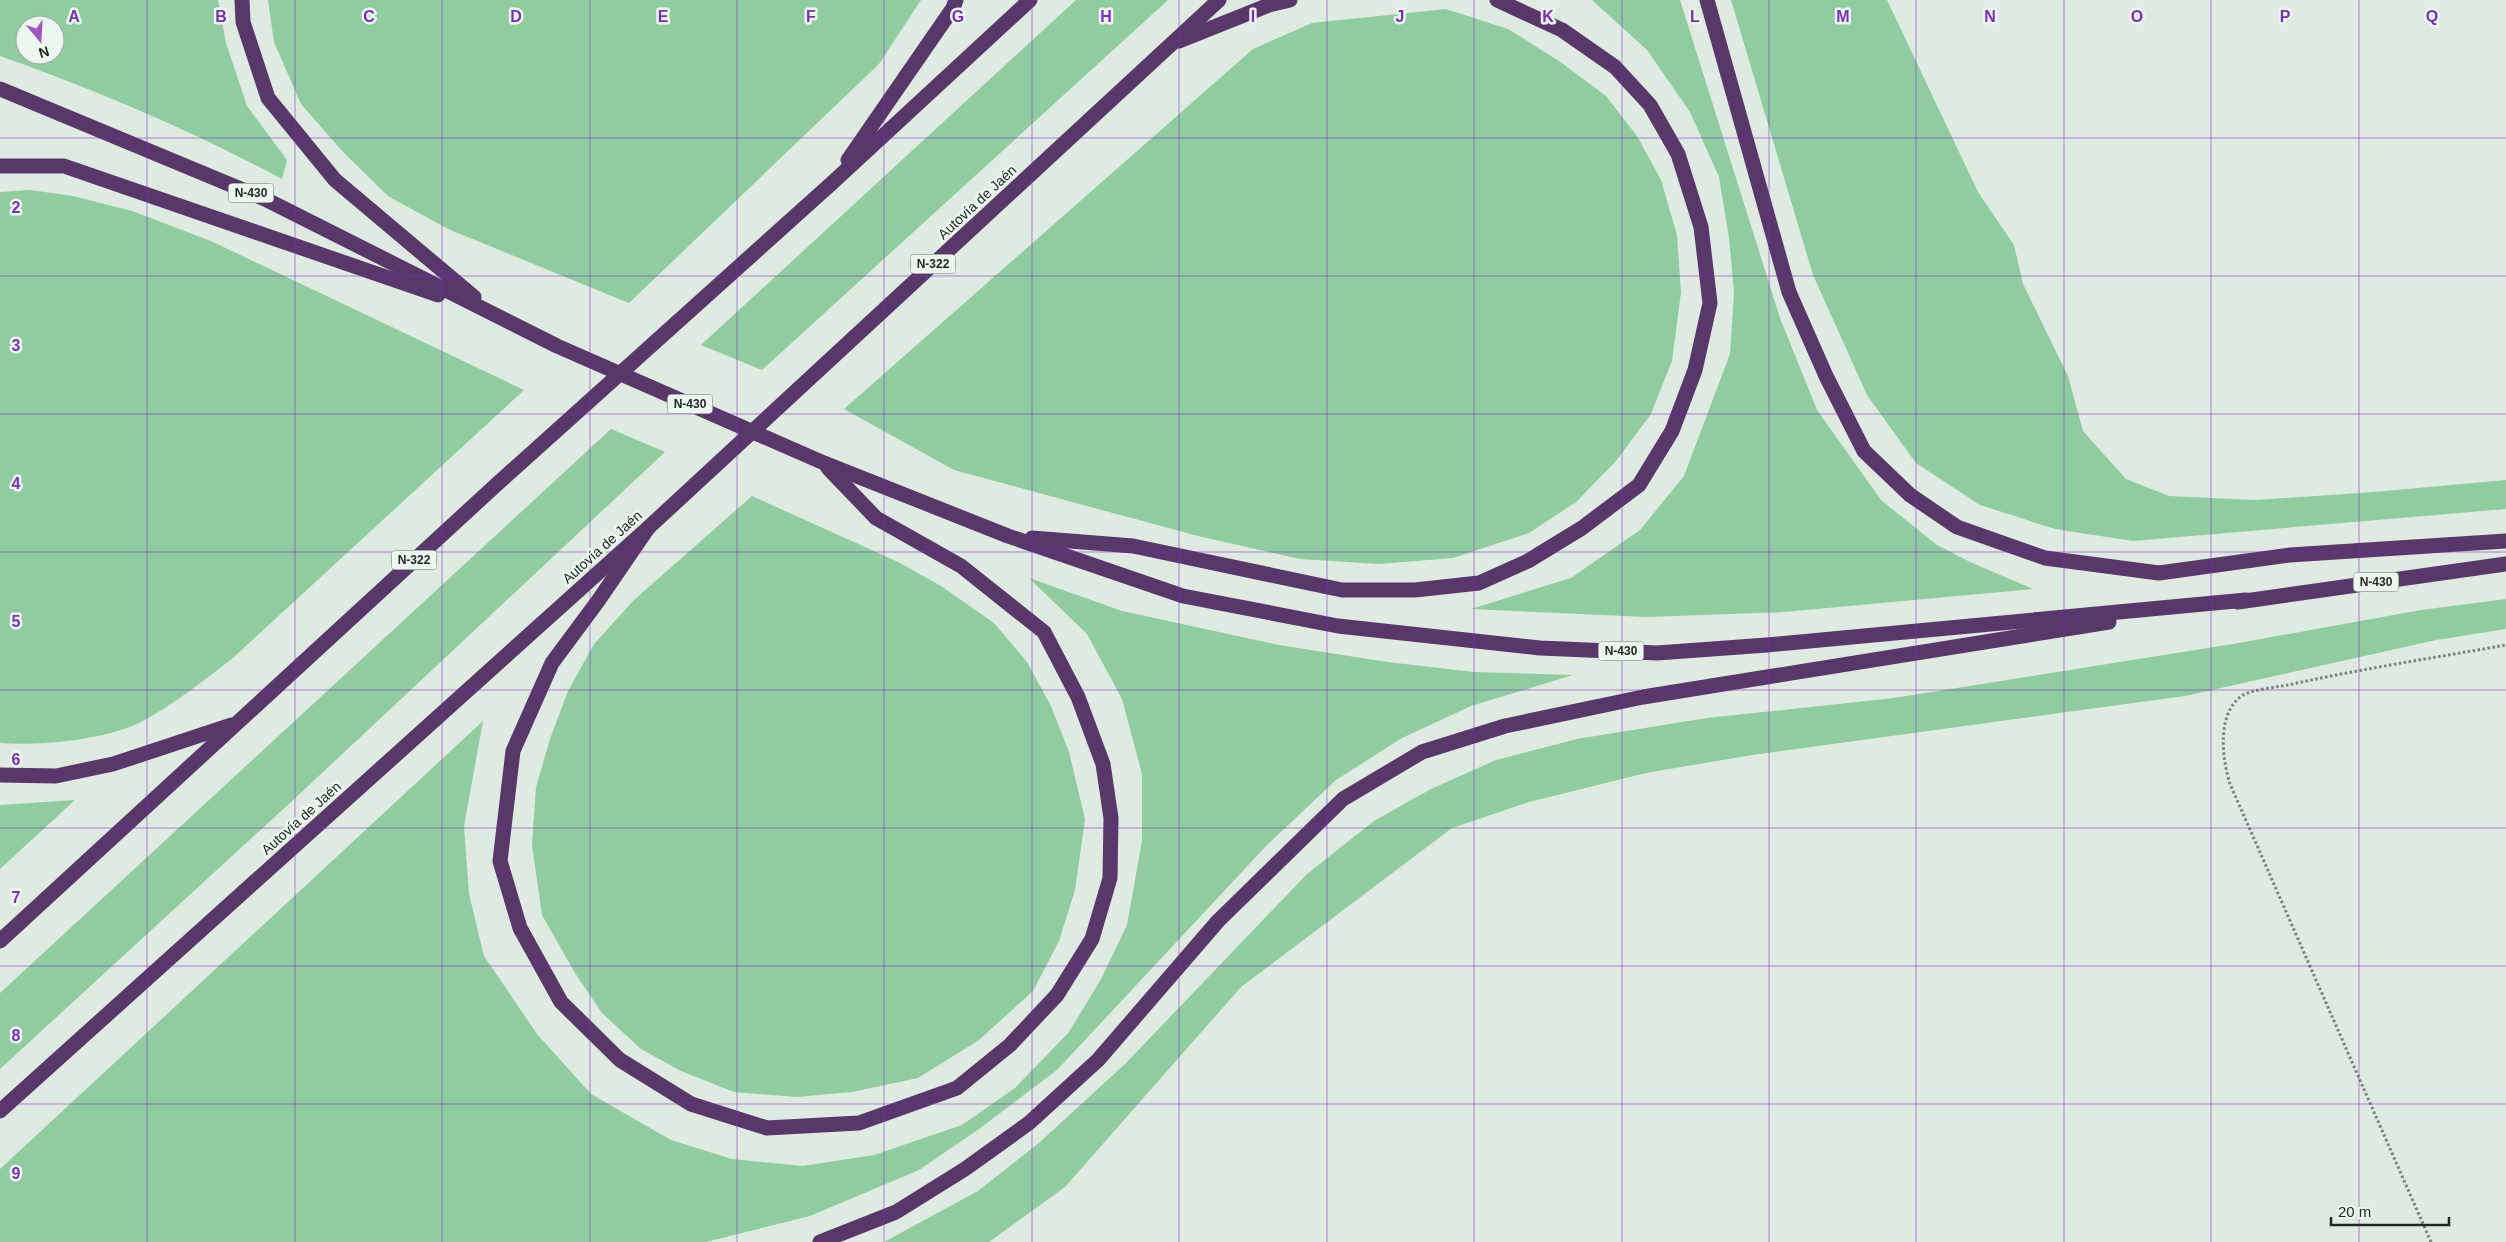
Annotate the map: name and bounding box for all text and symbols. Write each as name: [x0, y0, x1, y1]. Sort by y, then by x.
text: A: [68, 8, 80, 25]
text: B: [215, 8, 227, 25]
text: C: [363, 8, 375, 25]
text: D: [510, 8, 522, 25]
text: E: [658, 8, 669, 25]
text: F: [806, 8, 816, 25]
text: G: [952, 8, 964, 25]
text: H: [1100, 8, 1112, 25]
text: I: [1251, 8, 1255, 25]
text: J: [1396, 8, 1404, 25]
text: K: [1542, 8, 1554, 25]
text: L: [1690, 8, 1700, 25]
text: M: [1836, 8, 1850, 25]
text: N: [1984, 8, 1996, 25]
text: O: [2131, 8, 2143, 25]
text: P: [2280, 8, 2291, 25]
text: Q: [2426, 8, 2438, 25]
north arrow: [15, 15, 65, 65]
text: N: [37, 43, 51, 62]
street label: Autovía de Jaén: [935, 162, 1019, 242]
road number: N-430: [228, 184, 274, 202]
text: 2: [12, 199, 21, 216]
road number: N-322: [910, 254, 956, 274]
text: 3: [12, 337, 21, 354]
road number: N-430: [668, 394, 712, 414]
text: 4: [12, 475, 21, 492]
street label: Autovía de Jaén: [559, 507, 645, 587]
road number: N-322: [392, 550, 436, 570]
road number: N-430: [2354, 572, 2398, 592]
text: 5: [12, 613, 21, 630]
road number: N-430: [1598, 641, 1644, 660]
text: 6: [12, 751, 21, 768]
street label: Autovía de Jaén: [258, 778, 344, 858]
text: 7: [12, 889, 21, 906]
text: 8: [12, 1027, 21, 1044]
text: 9: [12, 1165, 21, 1182]
scale bar: [2331, 1194, 2448, 1226]
text: 20 m: [2338, 1203, 2371, 1220]

